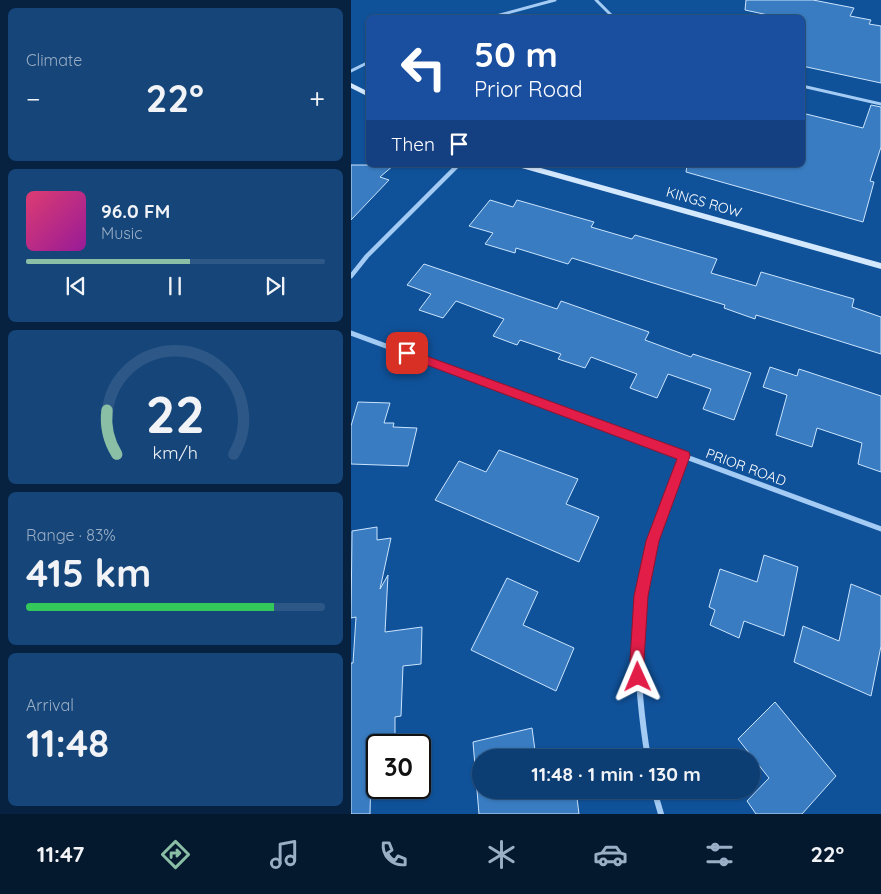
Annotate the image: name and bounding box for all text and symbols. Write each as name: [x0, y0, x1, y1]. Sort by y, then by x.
text: 50 m: [474, 32, 558, 76]
icon: left: [391, 35, 456, 100]
text: Climate: [26, 50, 82, 70]
text: 22°: [146, 74, 204, 122]
text: Prior Road: [474, 75, 583, 103]
text: −: [26, 81, 41, 116]
text: +: [309, 81, 325, 116]
icon: arrive: [445, 130, 473, 158]
text: Then: [391, 132, 435, 156]
street label: KINGS ROW: [664, 183, 744, 222]
text: 96.0 FM: [101, 199, 170, 223]
text: Music: [101, 223, 143, 243]
icon: previous: [62, 272, 90, 300]
icon: pause: [161, 272, 189, 300]
icon: next: [261, 272, 289, 300]
pin: [386, 332, 428, 374]
icon: arrive: [393, 339, 421, 367]
text: 22: [146, 381, 205, 446]
text: km/h: [153, 441, 198, 463]
street label: PRIOR ROAD: [703, 444, 789, 490]
text: Range · 83%: [26, 525, 116, 545]
text: 415 km: [26, 549, 151, 597]
position arrow: [611, 650, 663, 702]
text: Arrival: [26, 695, 74, 715]
text: 11:48: [26, 719, 109, 767]
speed limit sign: 30: [366, 734, 431, 799]
text: 11:48 · 1 min · 130 m: [531, 762, 701, 786]
icon: directions: [158, 837, 193, 872]
icon: music: [267, 837, 302, 872]
icon: phone: [376, 837, 411, 872]
icon: climate: [484, 837, 519, 872]
icon: car: [593, 837, 628, 872]
icon: filters: [702, 837, 737, 872]
text: 11:47: [37, 840, 84, 868]
text: 22°: [810, 840, 844, 868]

